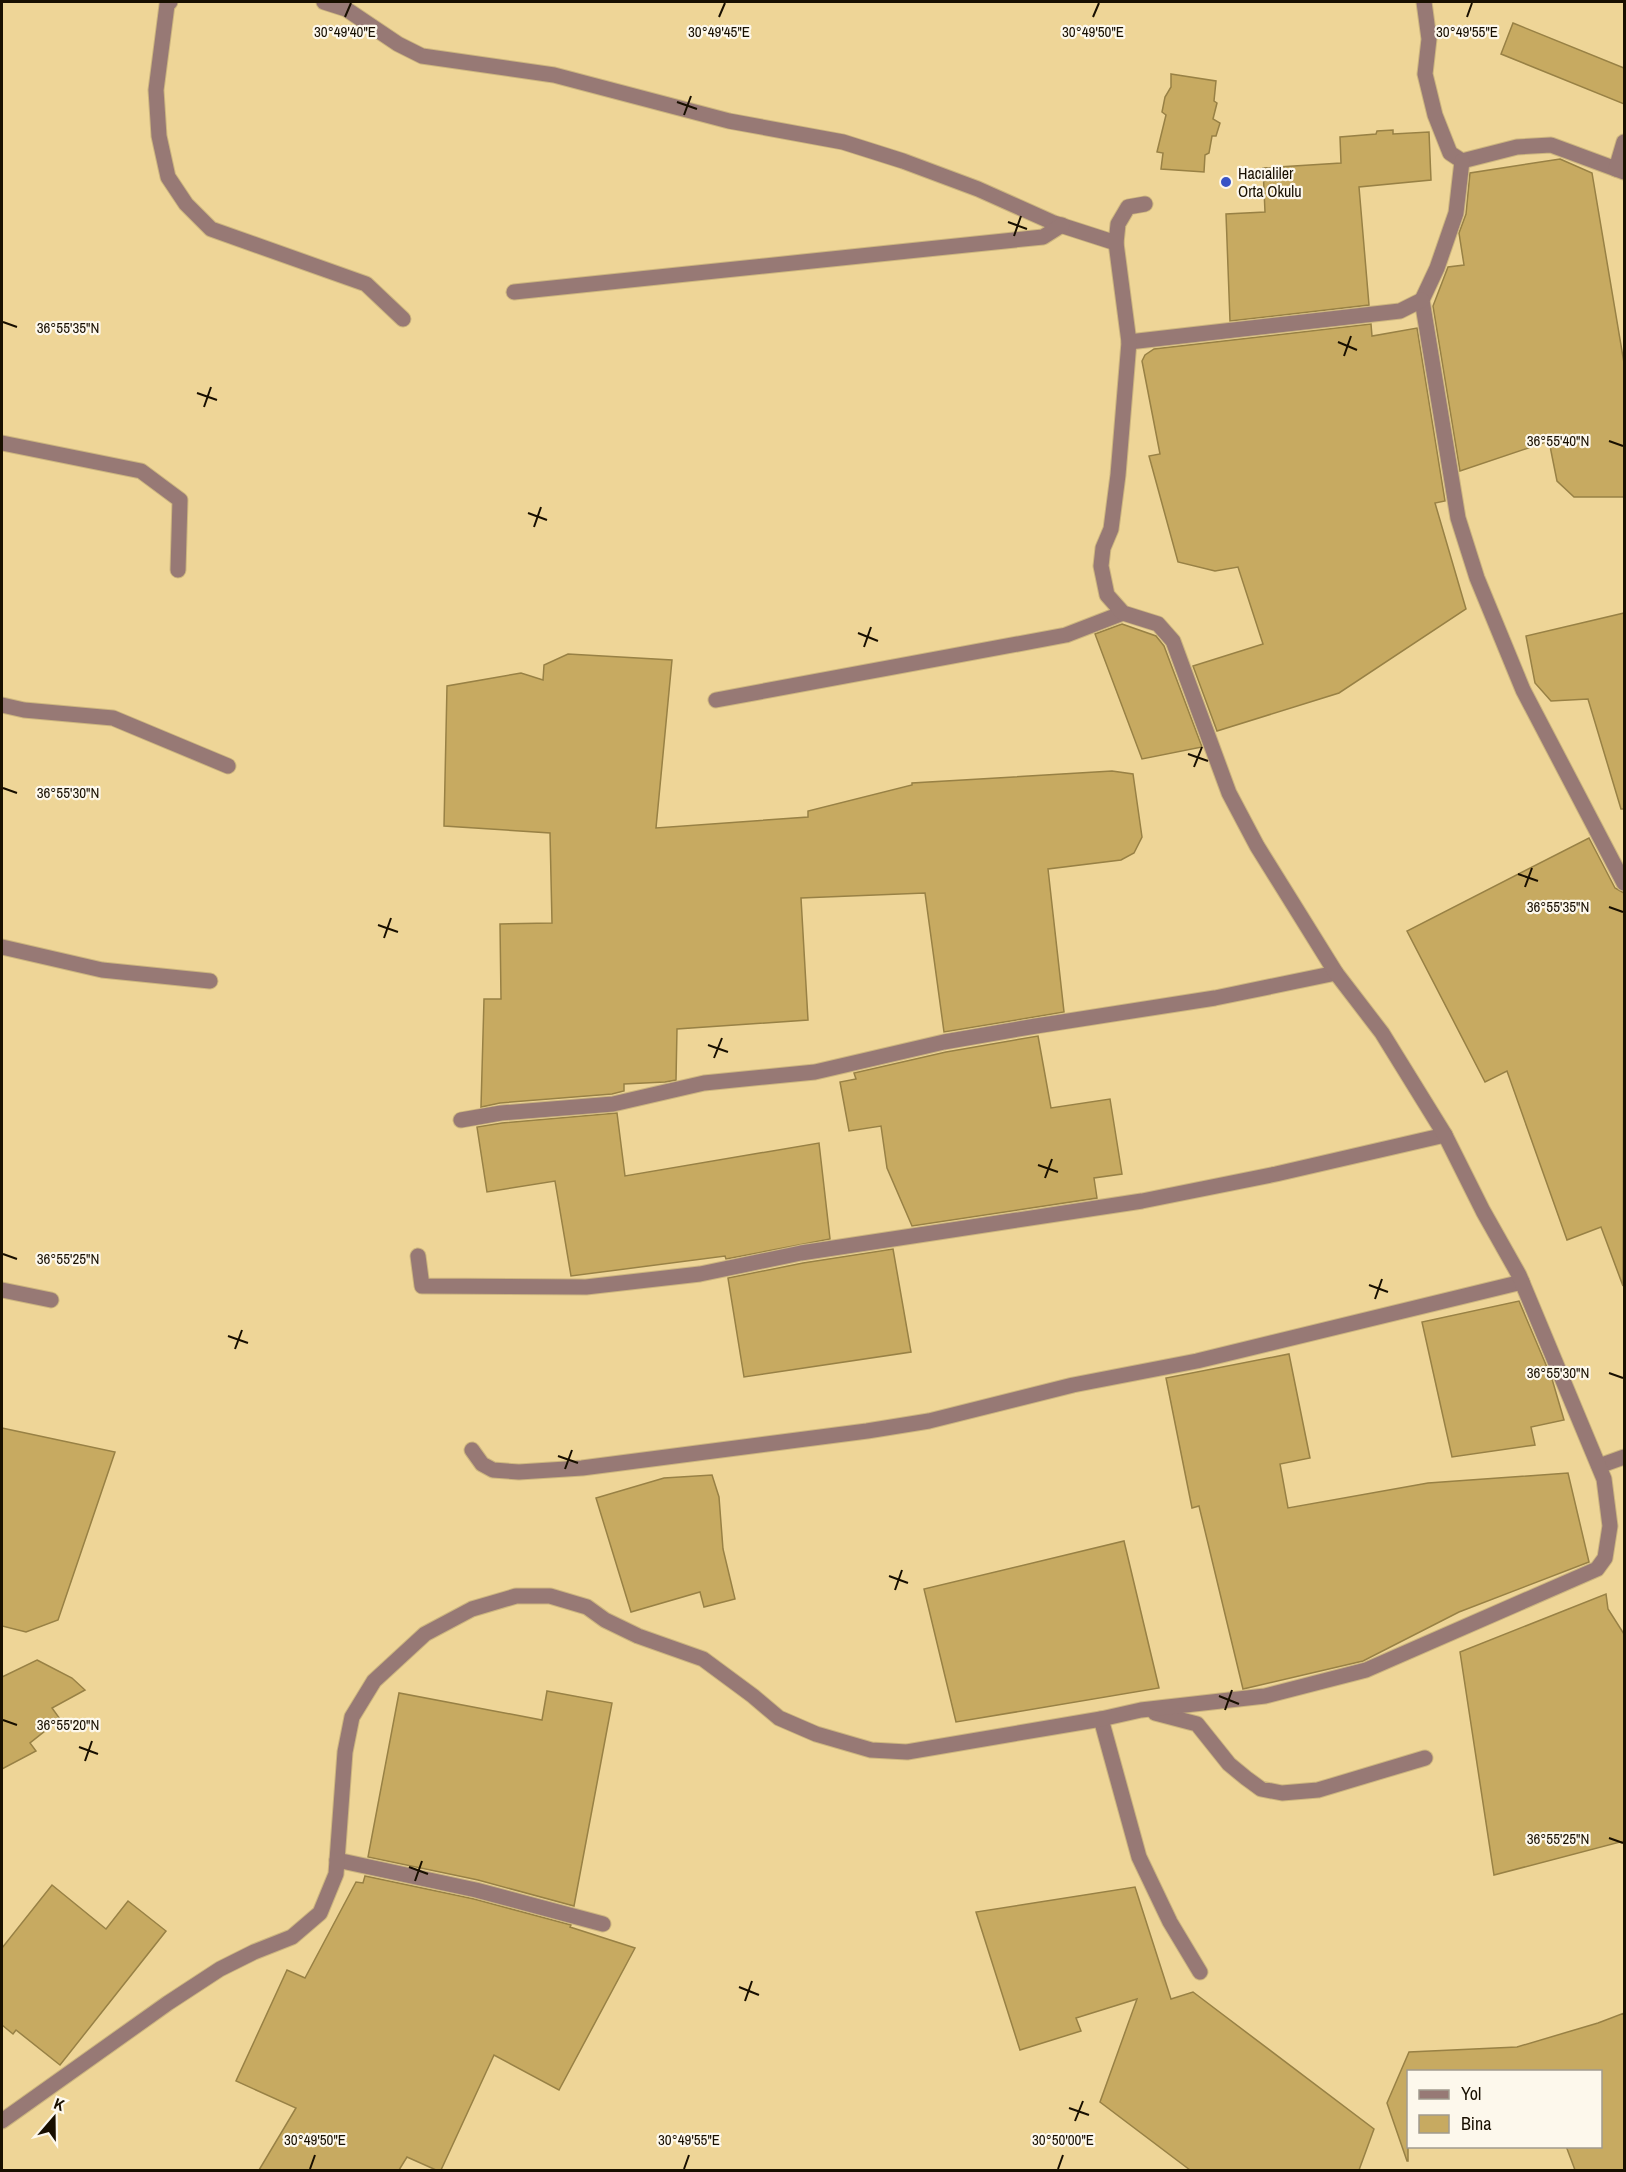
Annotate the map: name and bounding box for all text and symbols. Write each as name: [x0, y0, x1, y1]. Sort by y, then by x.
text: 30°49'40"E: [314, 21, 376, 42]
text: 30°49'45"E: [688, 21, 750, 42]
text: 30°49'50"E: [1062, 21, 1124, 42]
text: 30°49'55"E: [1436, 21, 1498, 42]
place label: Hacıaliler Orta Okulu: [1238, 162, 1301, 202]
marker: Hacıaliler Orta Okulu: [1219, 175, 1233, 189]
text: 36°55'35"N: [37, 317, 99, 338]
text: 36°55'40"N: [1527, 430, 1589, 451]
text: 36°55'30"N: [37, 782, 99, 803]
text: 36°55'35"N: [1527, 896, 1589, 917]
text: 36°55'25"N: [37, 1248, 99, 1269]
text: 36°55'30"N: [1527, 1362, 1589, 1383]
text: 36°55'20"N: [37, 1714, 99, 1735]
text: 36°55'25"N: [1527, 1828, 1589, 1849]
legend: [1407, 2070, 1602, 2148]
text: Yol: [1461, 2081, 1481, 2106]
north arrow: [24, 2088, 84, 2148]
text: K: [51, 2092, 68, 2116]
text: Bina: [1461, 2111, 1491, 2136]
text: 30°49'50"E: [284, 2129, 346, 2150]
text: 30°49'55"E: [658, 2129, 720, 2150]
text: 30°50'00"E: [1032, 2129, 1094, 2150]

